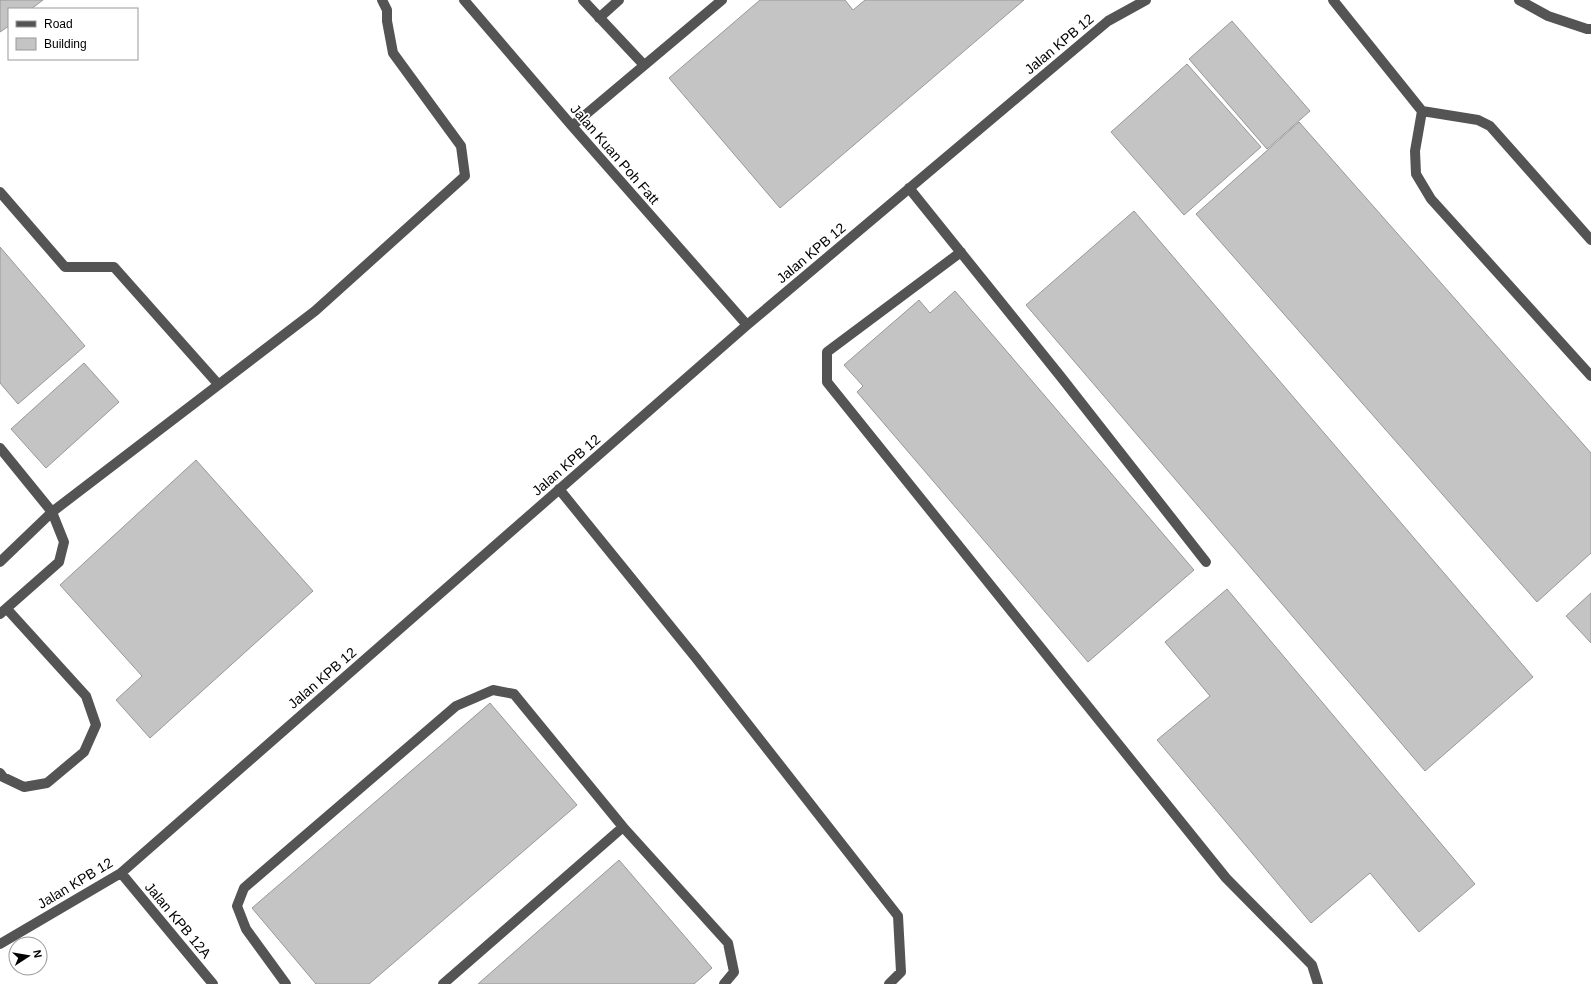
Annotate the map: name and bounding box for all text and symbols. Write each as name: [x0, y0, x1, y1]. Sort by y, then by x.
legend: [8, 8, 138, 60]
street label: Jalan KPB 12: [1021, 10, 1097, 77]
text: Road: [44, 17, 73, 31]
text: Building: [44, 37, 87, 51]
street label: Jalan Kuan Poh Fatt: [567, 101, 663, 207]
street label: Jalan KPB 12: [773, 219, 849, 286]
street label: Jalan KPB 12: [529, 431, 603, 499]
street label: Jalan KPB 12: [285, 644, 359, 712]
street label: Jalan KPB 12: [35, 854, 116, 912]
street label: Jalan KPB 12A: [142, 879, 215, 962]
north arrow: [8, 936, 48, 976]
text: N: [31, 949, 44, 959]

